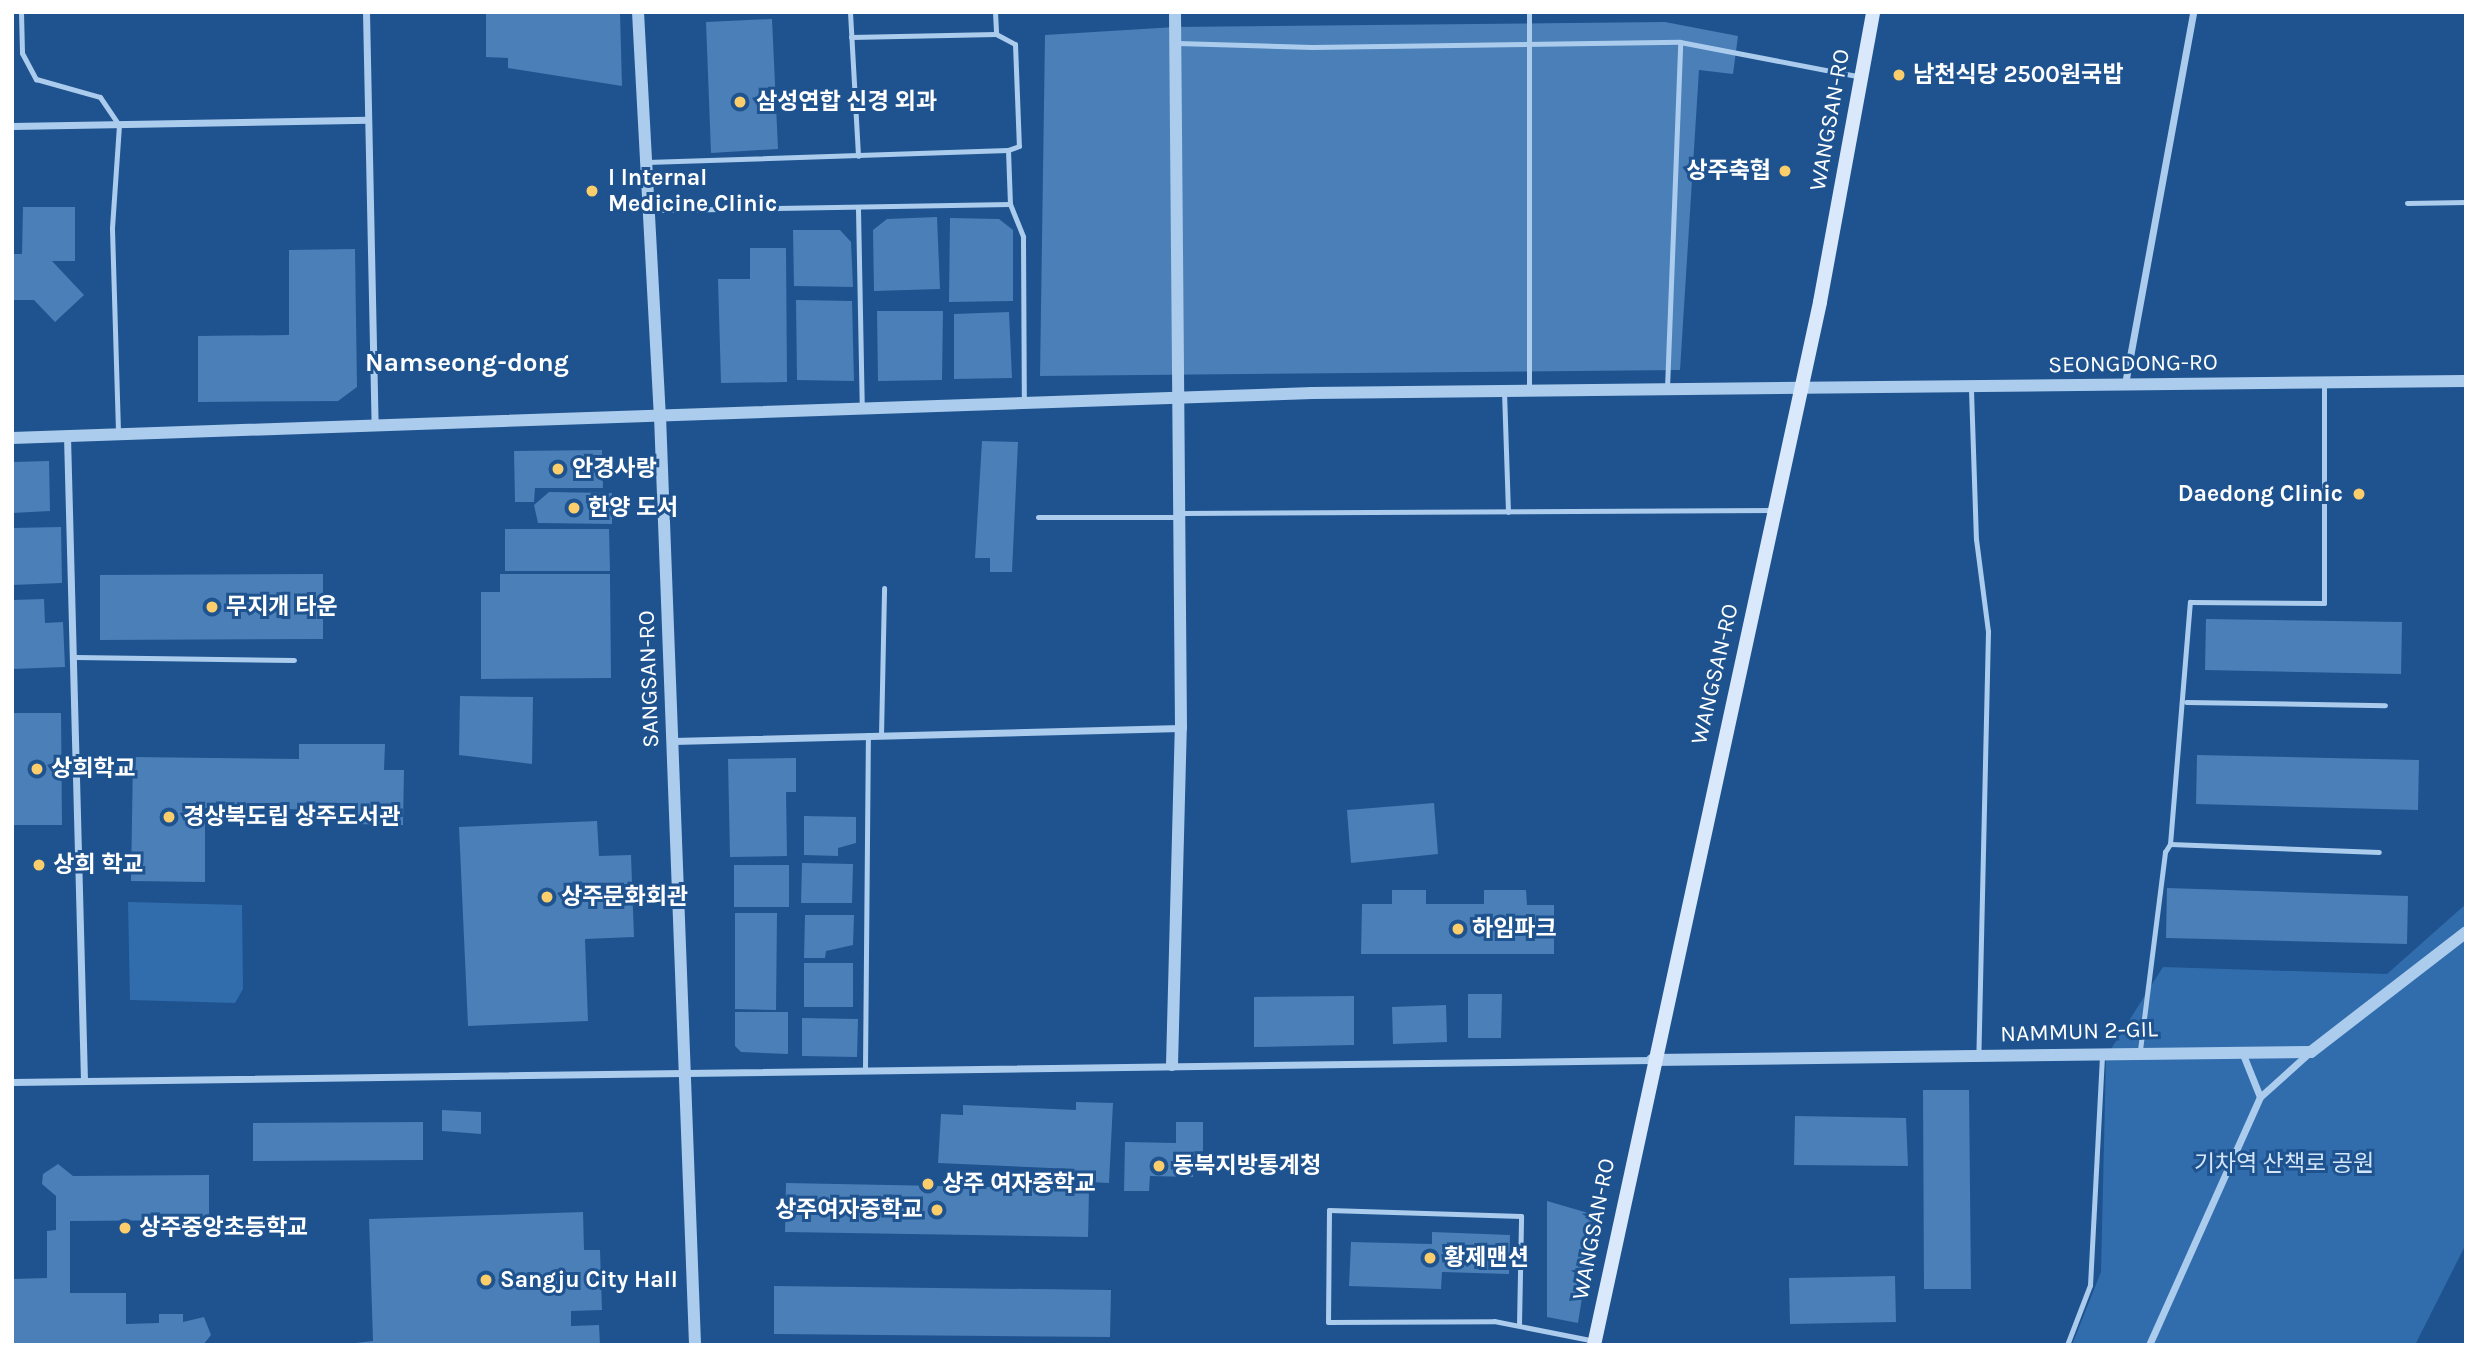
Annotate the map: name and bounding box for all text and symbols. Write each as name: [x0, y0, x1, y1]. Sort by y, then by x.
street label: WANGSAN-RO: [1804, 47, 1856, 193]
place label: 남천식당 2500원국밥: [1913, 61, 2123, 89]
marker: 남천식당 2500원국밥: [1891, 67, 1907, 83]
place label: 삼성연합 신경 외과: [756, 88, 937, 116]
marker: 삼성연합 신경 외과: [730, 92, 750, 112]
place label: 상주축협: [1686, 157, 1771, 185]
marker: 상주축협: [1777, 163, 1793, 179]
place label: I Internal Medicine Clinic: [608, 164, 777, 218]
marker: I Internal Medicine Clinic: [582, 181, 602, 201]
district label: Namseong-dong: [365, 347, 569, 379]
street label: SEONGDONG-RO: [2048, 349, 2218, 379]
place label: 안경사랑: [572, 455, 657, 483]
marker: 안경사랑: [550, 461, 566, 477]
place label: Daedong Clinic: [2178, 480, 2343, 508]
marker: Daedong Clinic: [2349, 484, 2369, 504]
place label: 한양 도서: [588, 494, 678, 522]
marker: 한양 도서: [566, 500, 582, 516]
place label: 무지개 타운: [226, 593, 338, 621]
marker: 무지개 타운: [204, 599, 220, 615]
street label: WANGSAN-RO: [1685, 601, 1745, 747]
street label: SANGSAN-RO: [633, 610, 665, 748]
place label: 상희학교: [51, 755, 136, 783]
marker: 상희학교: [29, 761, 45, 777]
place label: 경상북도립 상주도서관: [183, 803, 400, 831]
marker: 경상북도립 상주도서관: [161, 809, 177, 825]
place label: 상희 학교: [53, 851, 143, 879]
marker: 상희 학교: [31, 857, 47, 873]
place label: 상주문화회관: [561, 883, 688, 911]
marker: 상주문화회관: [539, 889, 555, 905]
place label: 하임파크: [1472, 915, 1557, 943]
marker: 하임파크: [1450, 921, 1466, 937]
street label: NAMMUN 2-GIL: [2000, 1015, 2158, 1049]
park label: 기차역 산책로 공원: [2194, 1150, 2374, 1178]
place label: 동북지방통계청: [1173, 1152, 1321, 1180]
street label: WANGSAN-RO: [1567, 1156, 1621, 1302]
marker: 동북지방통계청: [1151, 1158, 1167, 1174]
place label: 상주 여자중학교: [942, 1170, 1096, 1198]
marker: 상주 여자중학교: [920, 1176, 936, 1192]
place label: 상주여자중학교: [775, 1196, 923, 1224]
marker: 상주여자중학교: [929, 1202, 945, 1218]
place label: 상주중앙초등학교: [139, 1214, 308, 1242]
marker: 상주중앙초등학교: [117, 1220, 133, 1236]
place label: 황제맨션: [1444, 1244, 1529, 1272]
marker: 황제맨션: [1422, 1250, 1438, 1266]
place label: Sangju City Hall: [500, 1266, 678, 1294]
marker: Sangju City Hall: [478, 1272, 494, 1288]

